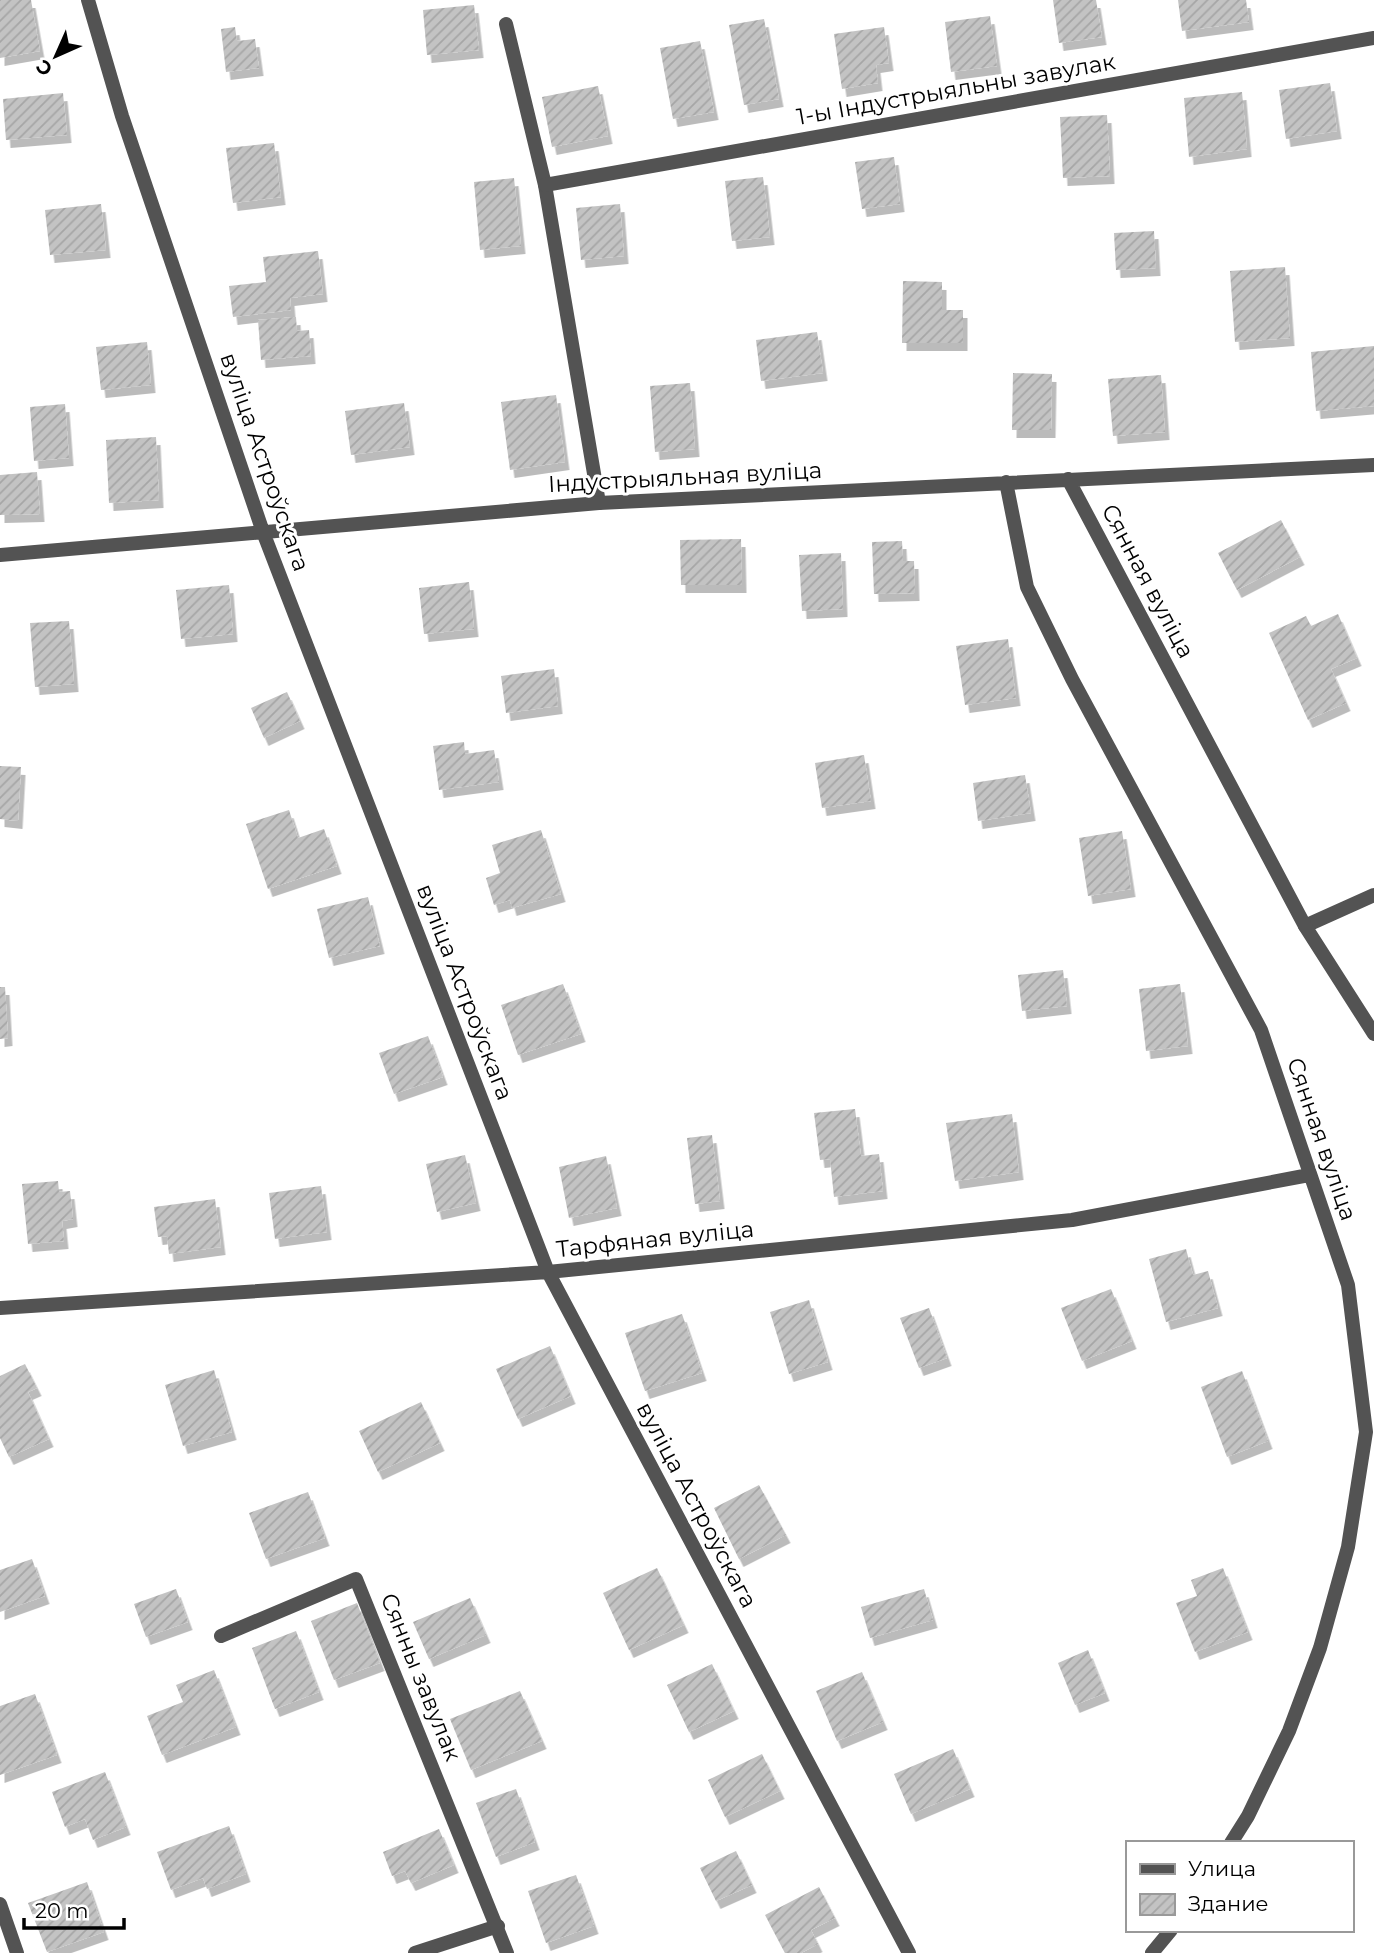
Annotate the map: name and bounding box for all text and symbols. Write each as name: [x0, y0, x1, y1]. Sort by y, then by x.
north arrow: [21, 21, 91, 91]
street label: 1-ы Індустрыяльны завулак: [795, 47, 1118, 131]
text: С: [31, 55, 57, 81]
street label: вуліца Астроўскага: [214, 349, 316, 575]
street label: Індустрыяльная вуліца: [547, 456, 823, 498]
street label: Сянная вуліца: [1096, 499, 1200, 663]
street label: вуліца Астроўскага: [411, 880, 519, 1104]
street label: Сянная вуліца: [1281, 1054, 1363, 1224]
street label: Тарфяная вуліца: [555, 1215, 755, 1263]
street label: вуліца Астроўскага: [631, 1397, 763, 1613]
street label: Сянны завулак: [375, 1589, 468, 1766]
legend: [1126, 1841, 1353, 1932]
text: Улица: [1188, 1856, 1256, 1881]
scale bar: [24, 1886, 124, 1930]
text: Здание: [1188, 1891, 1269, 1916]
text: 20 m: [35, 1898, 89, 1923]

